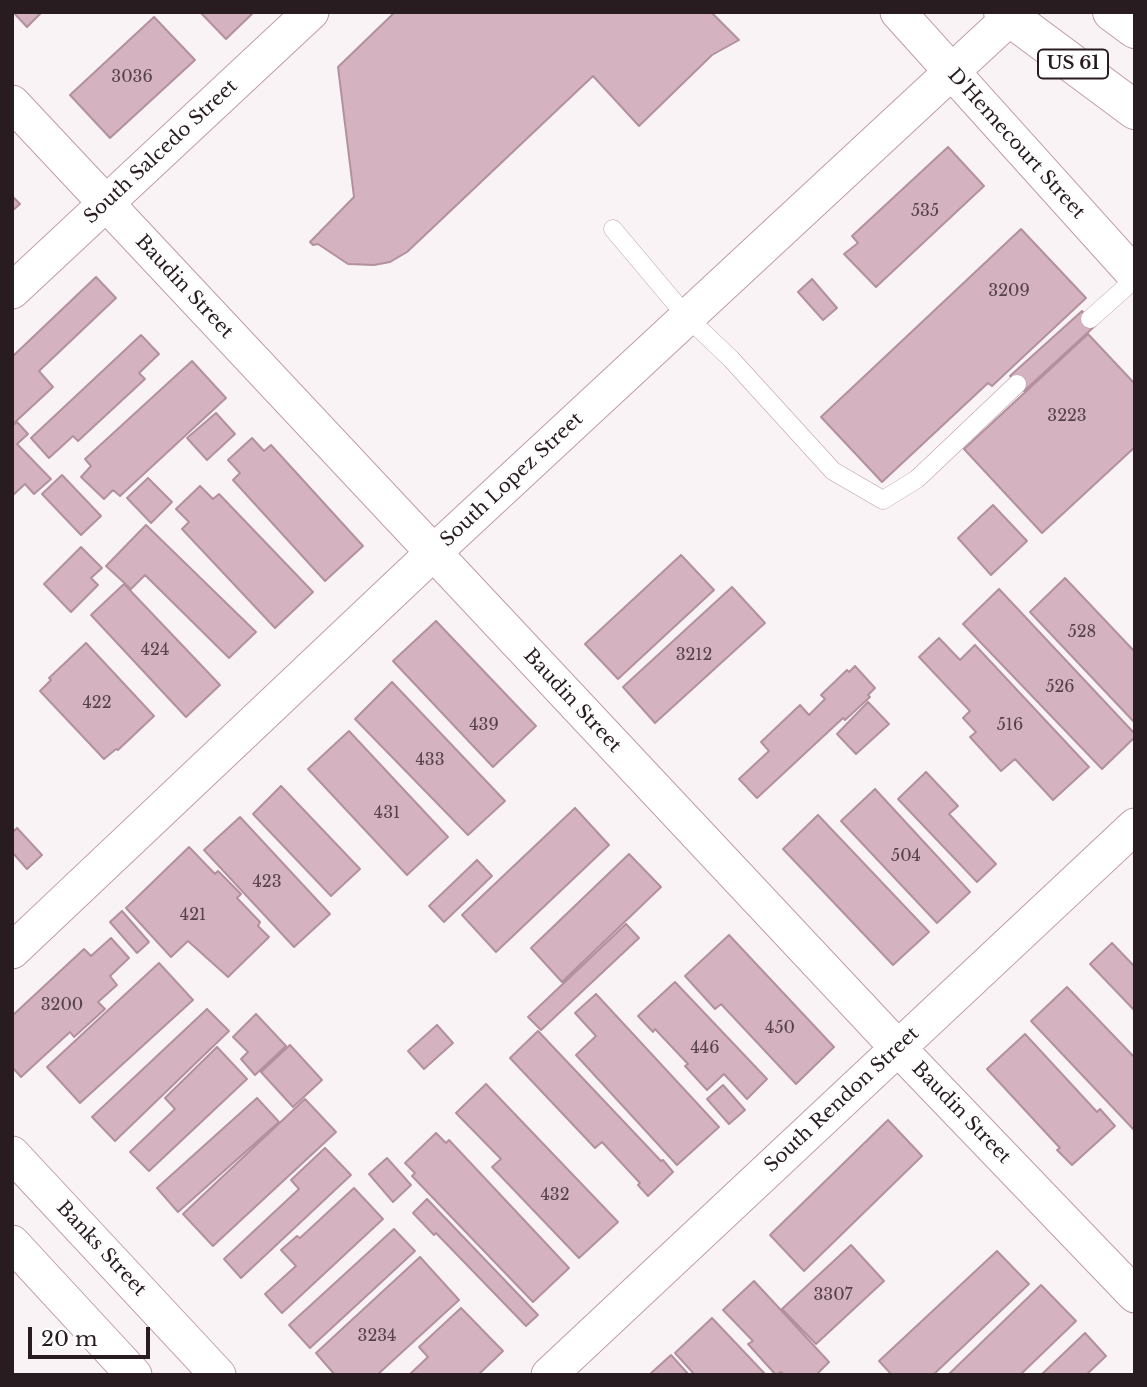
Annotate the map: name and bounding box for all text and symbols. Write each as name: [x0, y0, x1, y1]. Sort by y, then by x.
road number: US 61: [1038, 50, 1108, 78]
street label: D'Hemecourt Street: [943, 64, 1089, 224]
house number: 3036: [111, 67, 153, 87]
street label: South Salcedo Street: [80, 75, 242, 229]
house number: 535: [911, 201, 939, 221]
street label: Baudin Street: [130, 231, 238, 343]
house number: 3209: [988, 281, 1030, 301]
house number: 3223: [1047, 406, 1087, 426]
street label: South Lopez Street: [436, 408, 588, 552]
house number: 528: [1068, 622, 1096, 642]
house number: 424: [141, 640, 169, 660]
street label: Baudin Street: [518, 645, 626, 757]
house number: 3212: [676, 645, 712, 665]
house number: 526: [1045, 677, 1075, 697]
house number: 422: [82, 693, 112, 713]
house number: 439: [469, 715, 499, 735]
house number: 516: [997, 715, 1023, 735]
house number: 433: [415, 750, 445, 770]
house number: 431: [374, 803, 400, 823]
house number: 504: [891, 846, 921, 866]
house number: 423: [252, 872, 282, 892]
house number: 421: [180, 905, 206, 925]
house number: 3200: [41, 995, 83, 1015]
house number: 450: [765, 1018, 795, 1038]
street label: South Rendon Street: [760, 1022, 924, 1178]
house number: 446: [690, 1038, 720, 1058]
street label: Baudin Street: [907, 1057, 1015, 1169]
house number: 432: [540, 1185, 570, 1205]
street label: Banks Street: [51, 1197, 151, 1301]
house number: 3307: [813, 1285, 853, 1305]
scale bar: [32, 1314, 154, 1358]
text: 20 m: [41, 1326, 98, 1352]
house number: 3234: [358, 1326, 396, 1346]

